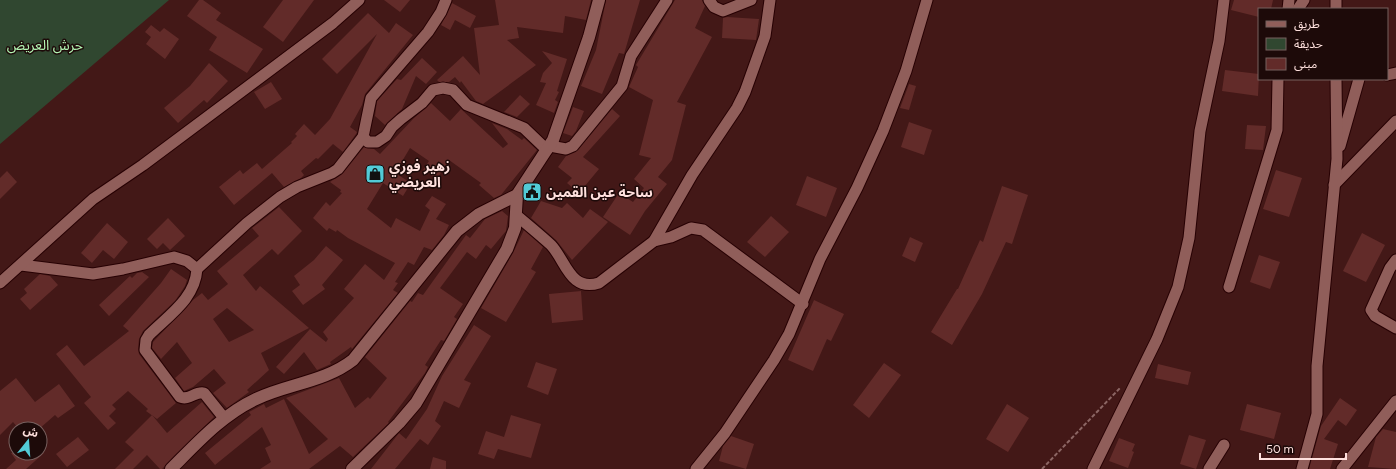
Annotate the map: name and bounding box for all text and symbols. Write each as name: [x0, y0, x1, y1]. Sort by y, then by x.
legend: [1258, 8, 1388, 80]
text: طريق: [1294, 17, 1320, 32]
park label: حرش العريض: [7, 37, 83, 54]
text: حديقة: [1294, 37, 1323, 51]
text: مبنى: [1294, 57, 1317, 71]
place label: زهير فوزي العريضي: [389, 158, 450, 193]
shop icon: زهير فوزي العريضي: [364, 163, 386, 185]
public building icon: ساحة عين القمين: [521, 181, 543, 203]
place label: ساحة عين القمين: [546, 184, 653, 201]
north arrow: [8, 421, 48, 461]
text: ش: [22, 423, 40, 440]
scale bar: [1260, 435, 1346, 461]
text: 50 m: [1266, 442, 1294, 456]

